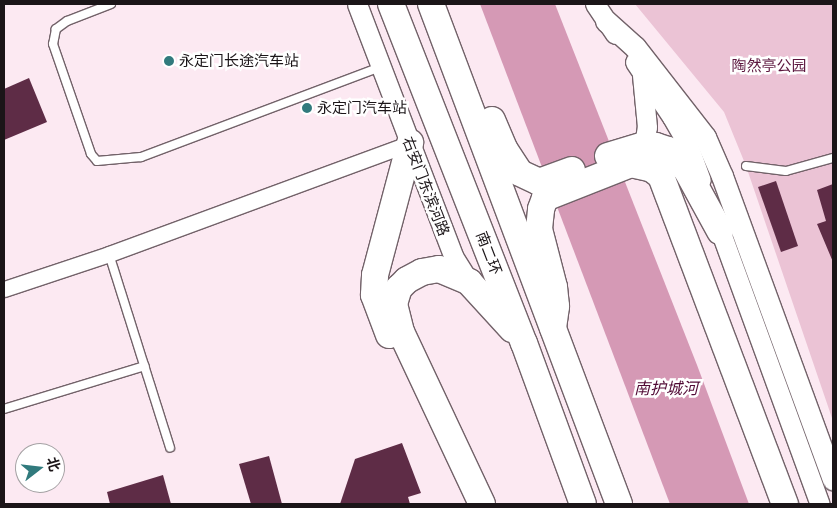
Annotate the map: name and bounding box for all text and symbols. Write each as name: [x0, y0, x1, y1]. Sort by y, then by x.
place label: 永定门长途汽车站: [179, 52, 299, 70]
marker: 永定门长途汽车站: [163, 55, 175, 67]
park label: 陶然亭公园: [732, 57, 806, 75]
place label: 永定门汽车站: [317, 99, 407, 117]
marker: 永定门汽车站: [301, 102, 313, 114]
street label: 右安门东滨河路: [399, 134, 453, 238]
street label: 南二环: [473, 229, 505, 277]
water label: 南护城河: [634, 378, 698, 398]
north arrow: [15, 443, 65, 493]
text: 北: [44, 455, 64, 473]

